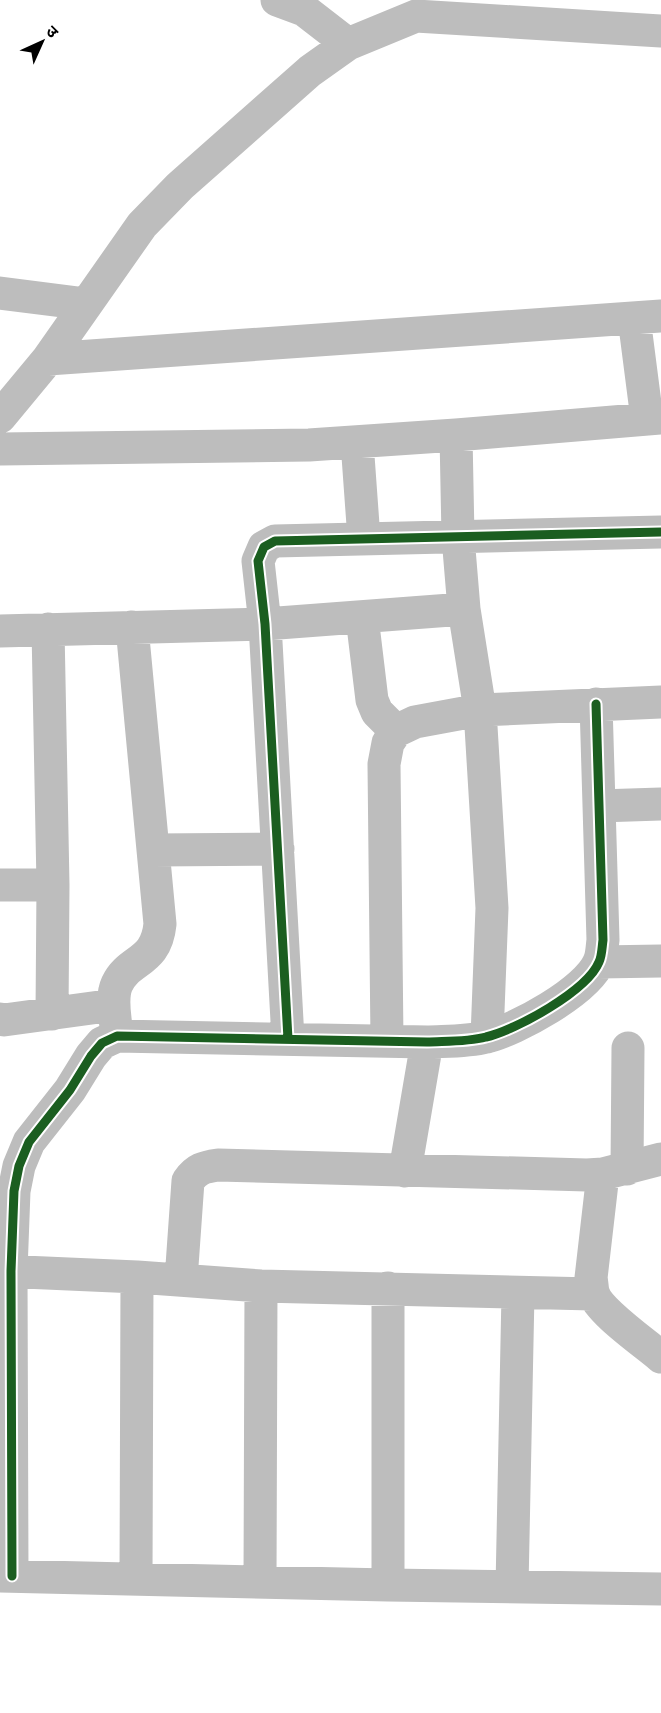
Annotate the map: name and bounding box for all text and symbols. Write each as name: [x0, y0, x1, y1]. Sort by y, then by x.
north arrow: [12, 12, 72, 72]
text: उ: [43, 21, 63, 42]

